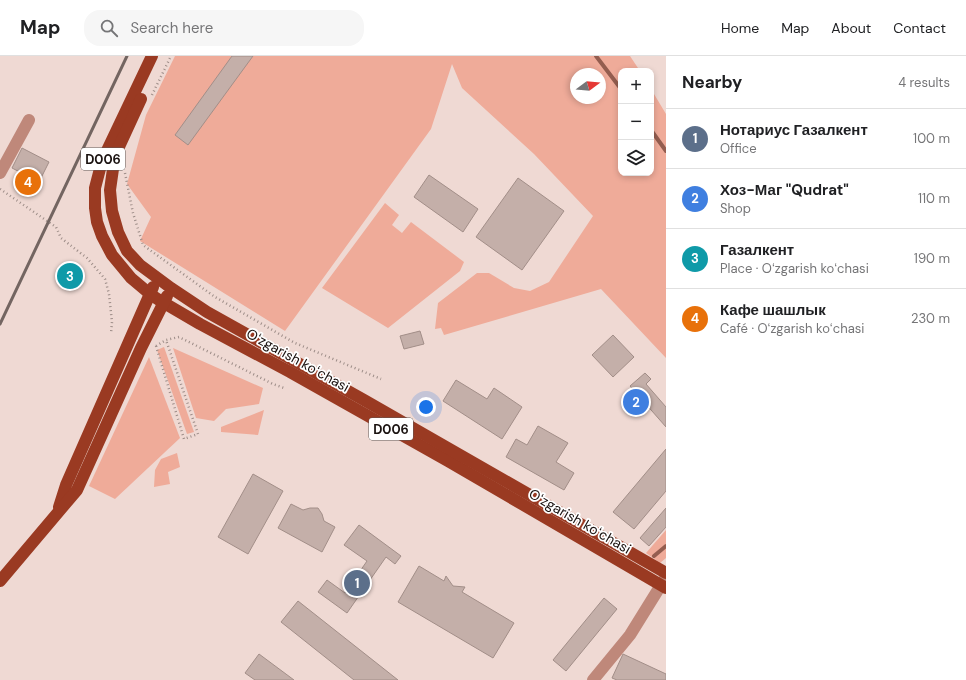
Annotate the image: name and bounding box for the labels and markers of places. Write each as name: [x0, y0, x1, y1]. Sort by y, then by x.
pin: 4: [15, 167, 41, 197]
pin: 3: [57, 261, 83, 291]
pin: 2: [623, 387, 649, 417]
pin: 1: [344, 568, 370, 598]

